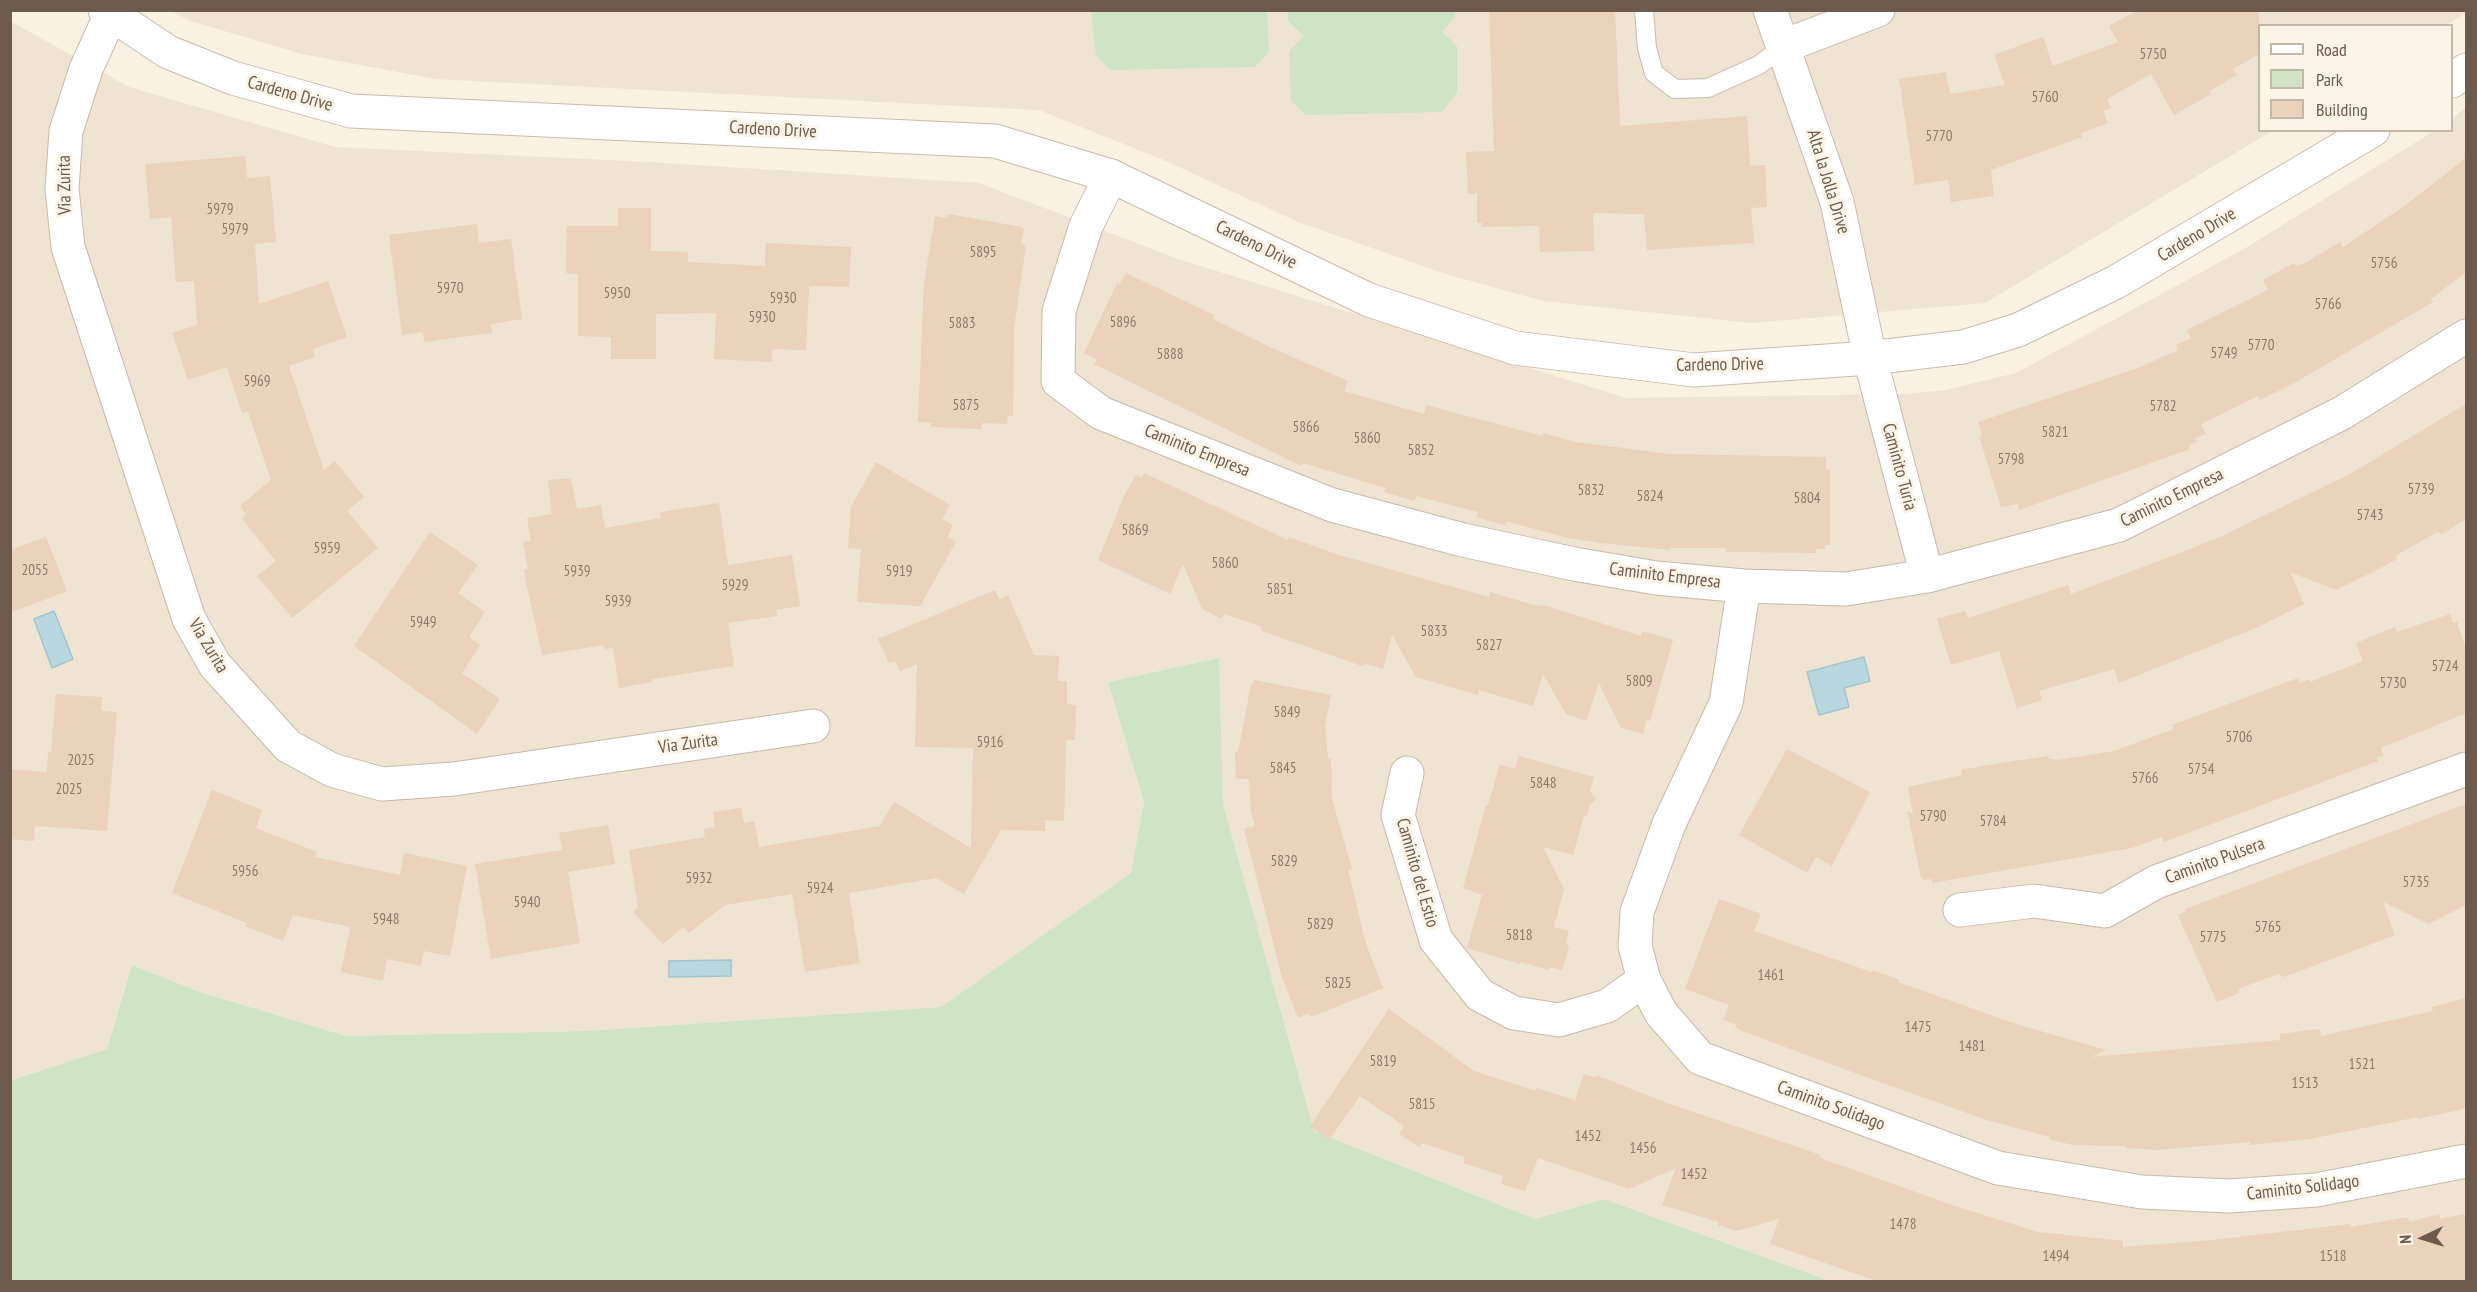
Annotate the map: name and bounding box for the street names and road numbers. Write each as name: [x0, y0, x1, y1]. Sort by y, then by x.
street label: Cardeno Drive: [245, 72, 335, 116]
street label: Cardeno Drive: [729, 117, 817, 143]
street label: Alta la Jolla Drive: [1802, 127, 1854, 237]
street label: Via Zurita: [54, 155, 76, 215]
street label: Cardeno Drive: [2154, 203, 2240, 267]
street label: Cardeno Drive: [1212, 216, 1300, 274]
street label: Cardeno Drive: [1676, 353, 1764, 377]
street label: Caminito Empresa: [1141, 420, 1253, 482]
street label: Caminito Turia: [1877, 421, 1921, 513]
street label: Caminito Empresa: [2117, 464, 2227, 532]
street label: Caminito Empresa: [1608, 558, 1722, 594]
street label: Via Zurita: [183, 615, 233, 677]
street label: Via Zurita: [657, 729, 719, 759]
street label: Caminito del Estio: [1391, 816, 1443, 930]
street label: Caminito Pulsera: [2162, 833, 2268, 889]
street label: Caminito Solidago: [1774, 1076, 1888, 1136]
street label: Caminito Solidago: [2246, 1170, 2360, 1206]

